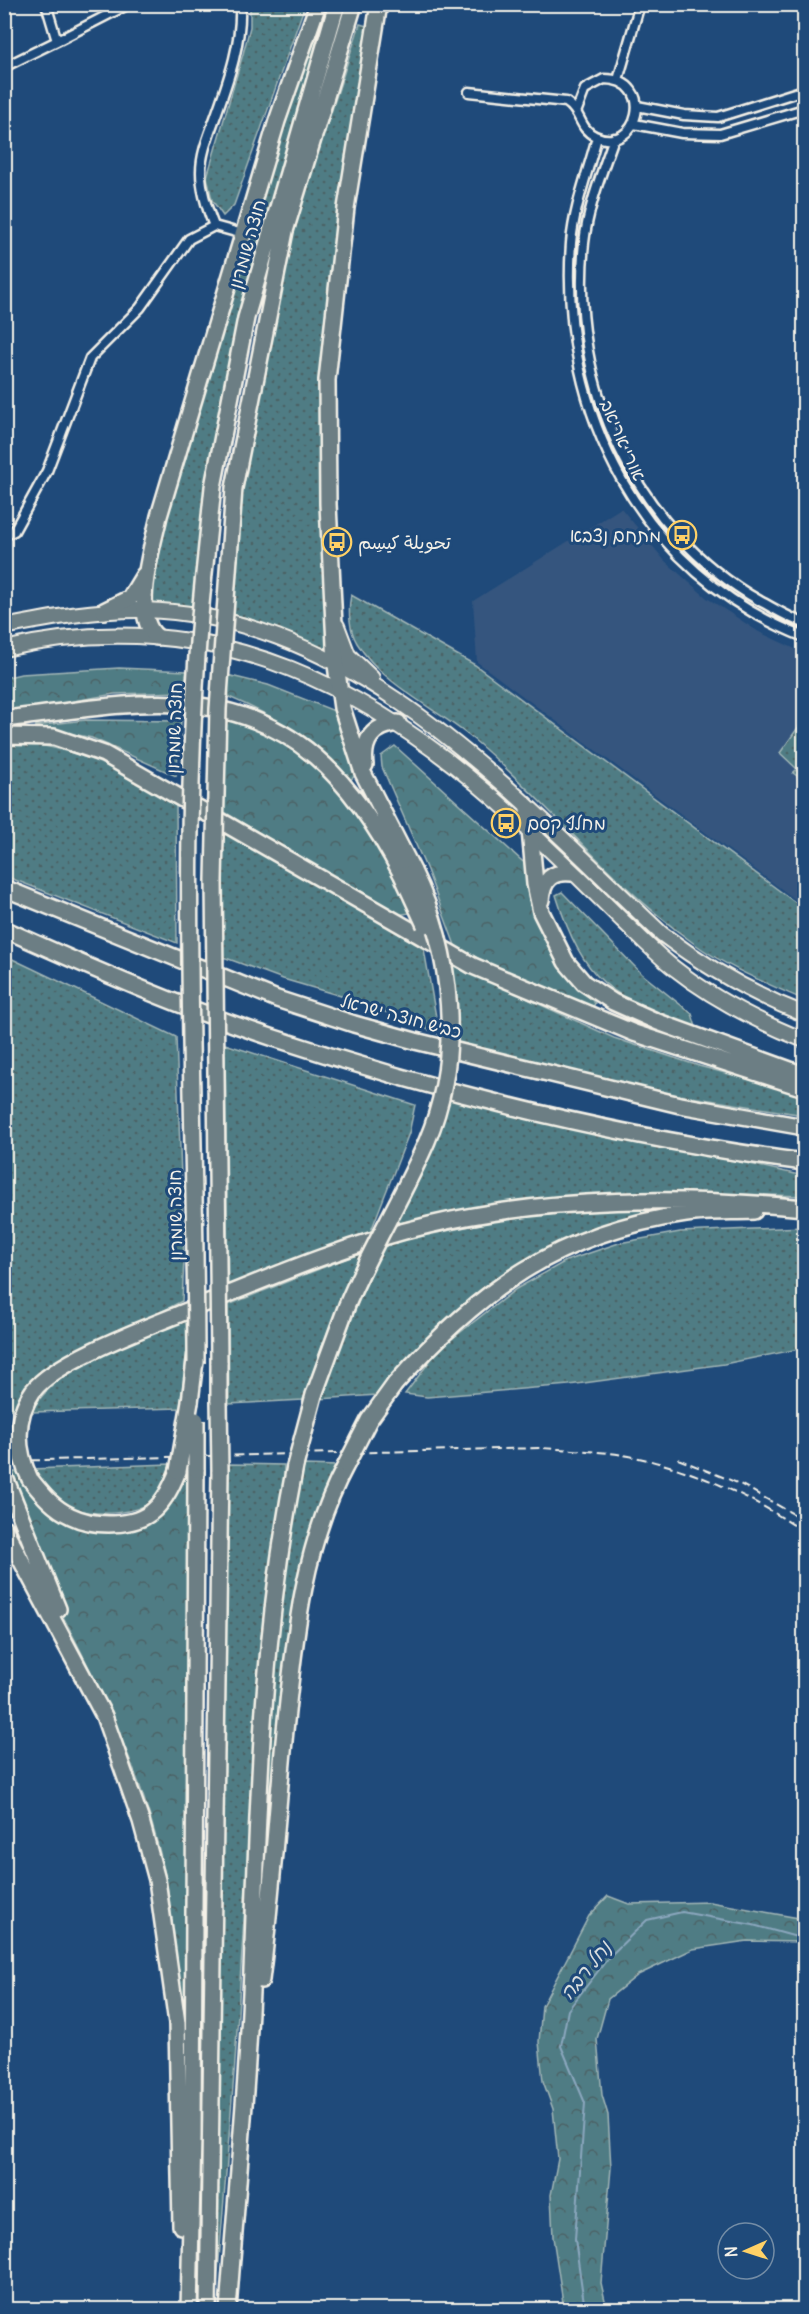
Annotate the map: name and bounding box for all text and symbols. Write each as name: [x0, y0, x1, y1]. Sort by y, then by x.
street label: חוצה שומרון: [223, 197, 271, 291]
street label: אורי אריאב: [595, 396, 651, 484]
bus stop icon: מתחם נצבא: [666, 519, 698, 551]
place label: מתחם נצבא: [570, 524, 661, 547]
bus stop icon: تحويلة كيسِم: [321, 526, 353, 558]
place label: تحويلة كيسِم: [358, 531, 452, 557]
street label: חוצה שומרון: [161, 682, 187, 774]
bus stop icon: מחלף קסם: [490, 807, 522, 839]
place label: מחלף קסם: [527, 812, 606, 835]
street label: כביש חוצה ישראל: [338, 989, 464, 1043]
street label: חוצה שומרון: [163, 1169, 187, 1261]
water label: נחל רבה: [554, 1935, 617, 2004]
north arrow: [716, 2221, 776, 2281]
text: N: [721, 2246, 741, 2258]

